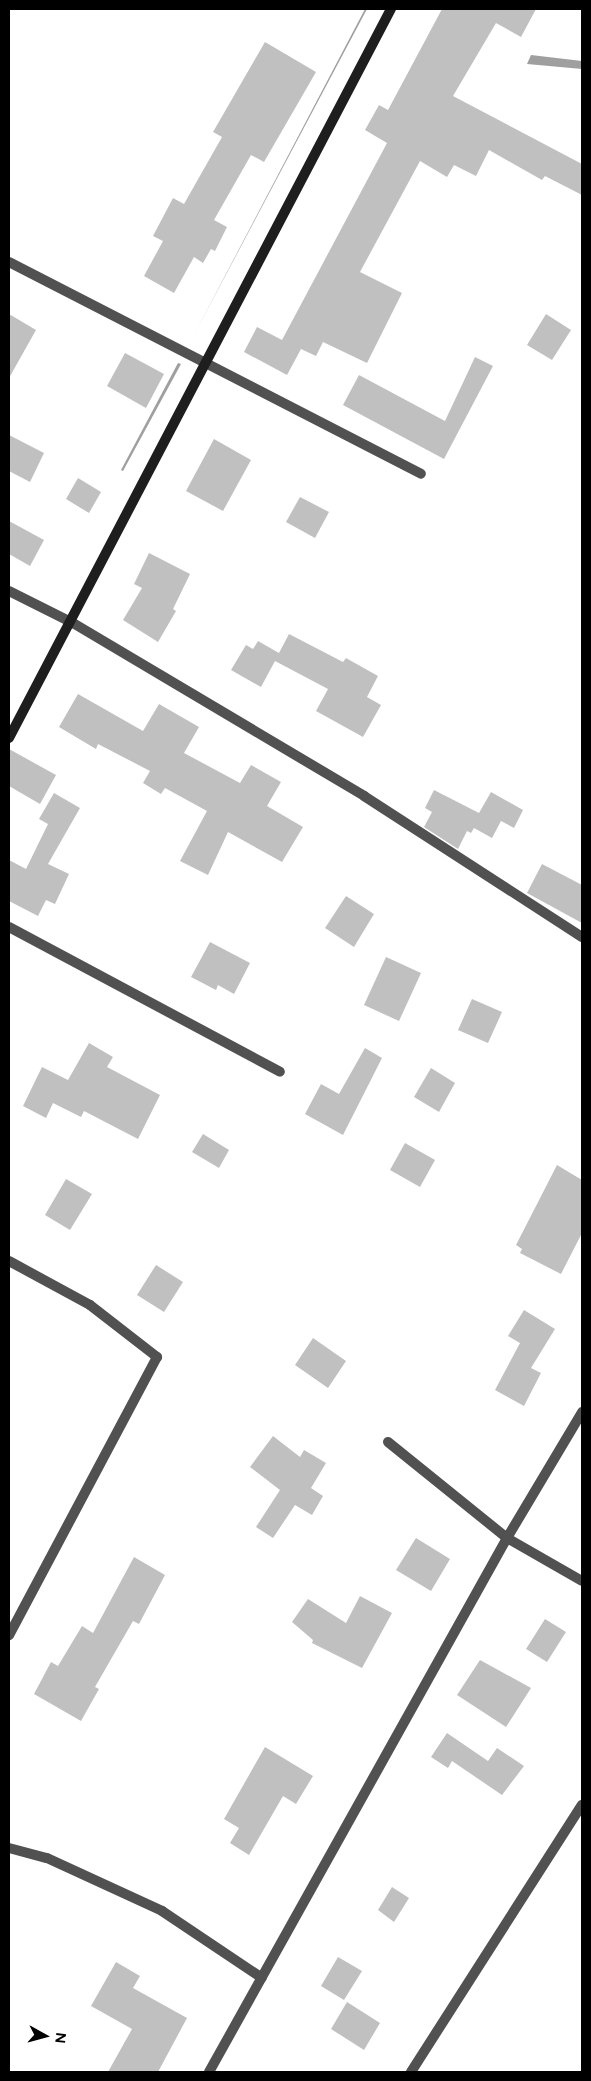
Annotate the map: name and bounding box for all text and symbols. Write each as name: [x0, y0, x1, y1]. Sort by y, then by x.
north arrow: [20, 2011, 70, 2061]
text: N: [51, 2031, 69, 2044]

